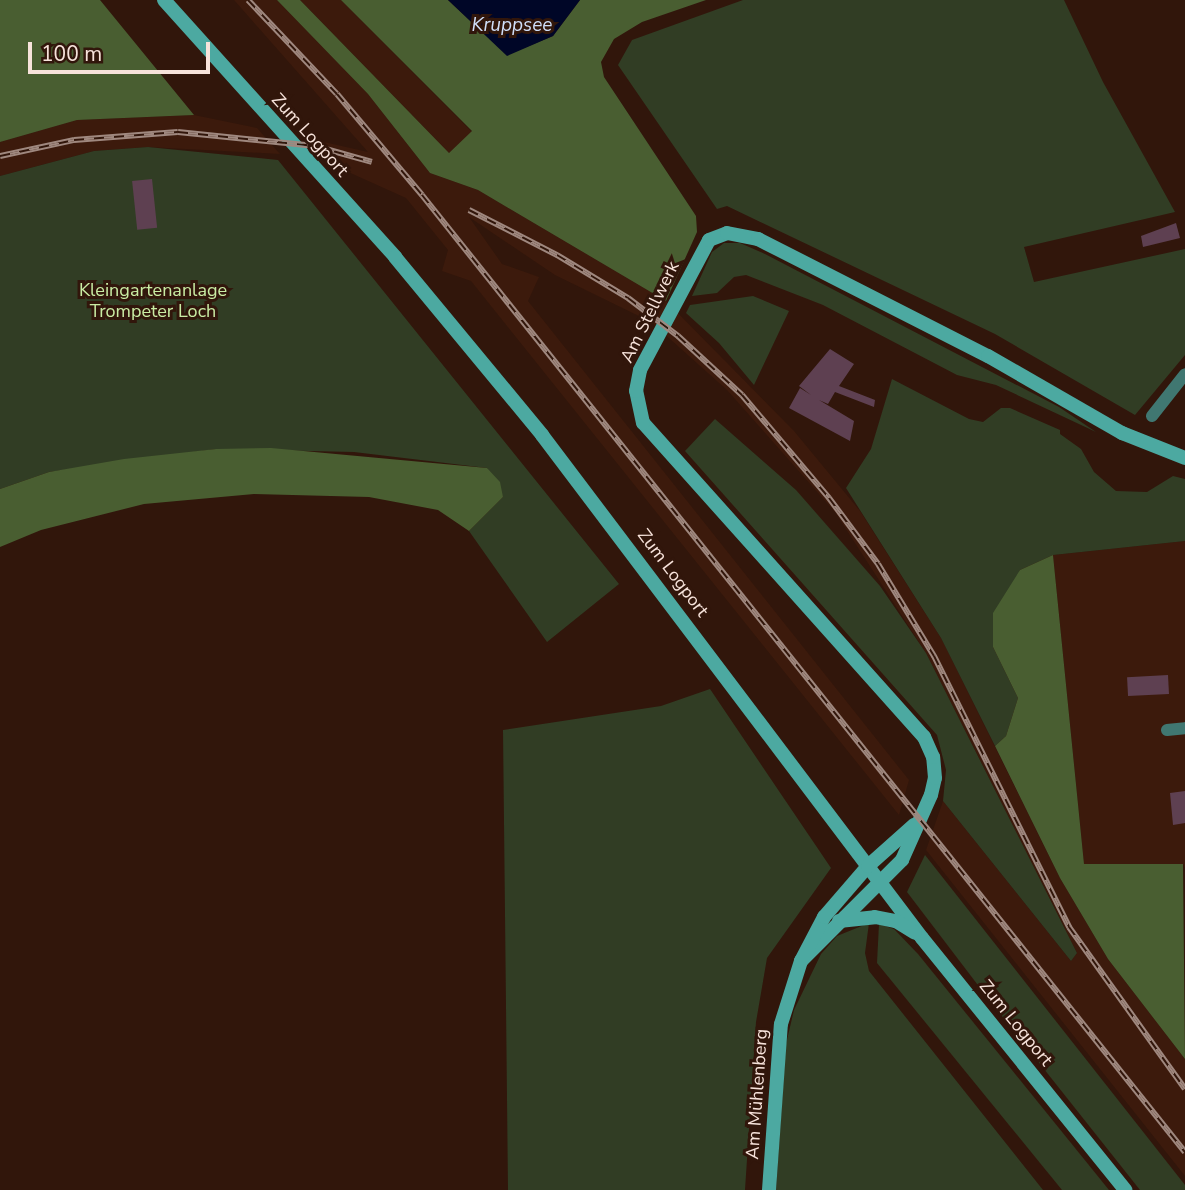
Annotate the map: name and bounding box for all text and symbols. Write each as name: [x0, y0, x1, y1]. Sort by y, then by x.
water label: Kruppsee: [472, 15, 552, 37]
scale bar: [32, 28, 214, 72]
text: 100 m: [41, 40, 102, 68]
street label: Zum Logport: [267, 89, 353, 181]
street label: Am Stellwerk: [616, 258, 684, 366]
park label: Kleingartenanlage Trompeter Loch: [79, 280, 227, 322]
street label: Zum Logport: [633, 525, 713, 621]
street label: Zum Logport: [975, 976, 1057, 1070]
street label: Am Mühlenberg: [742, 1028, 772, 1160]

